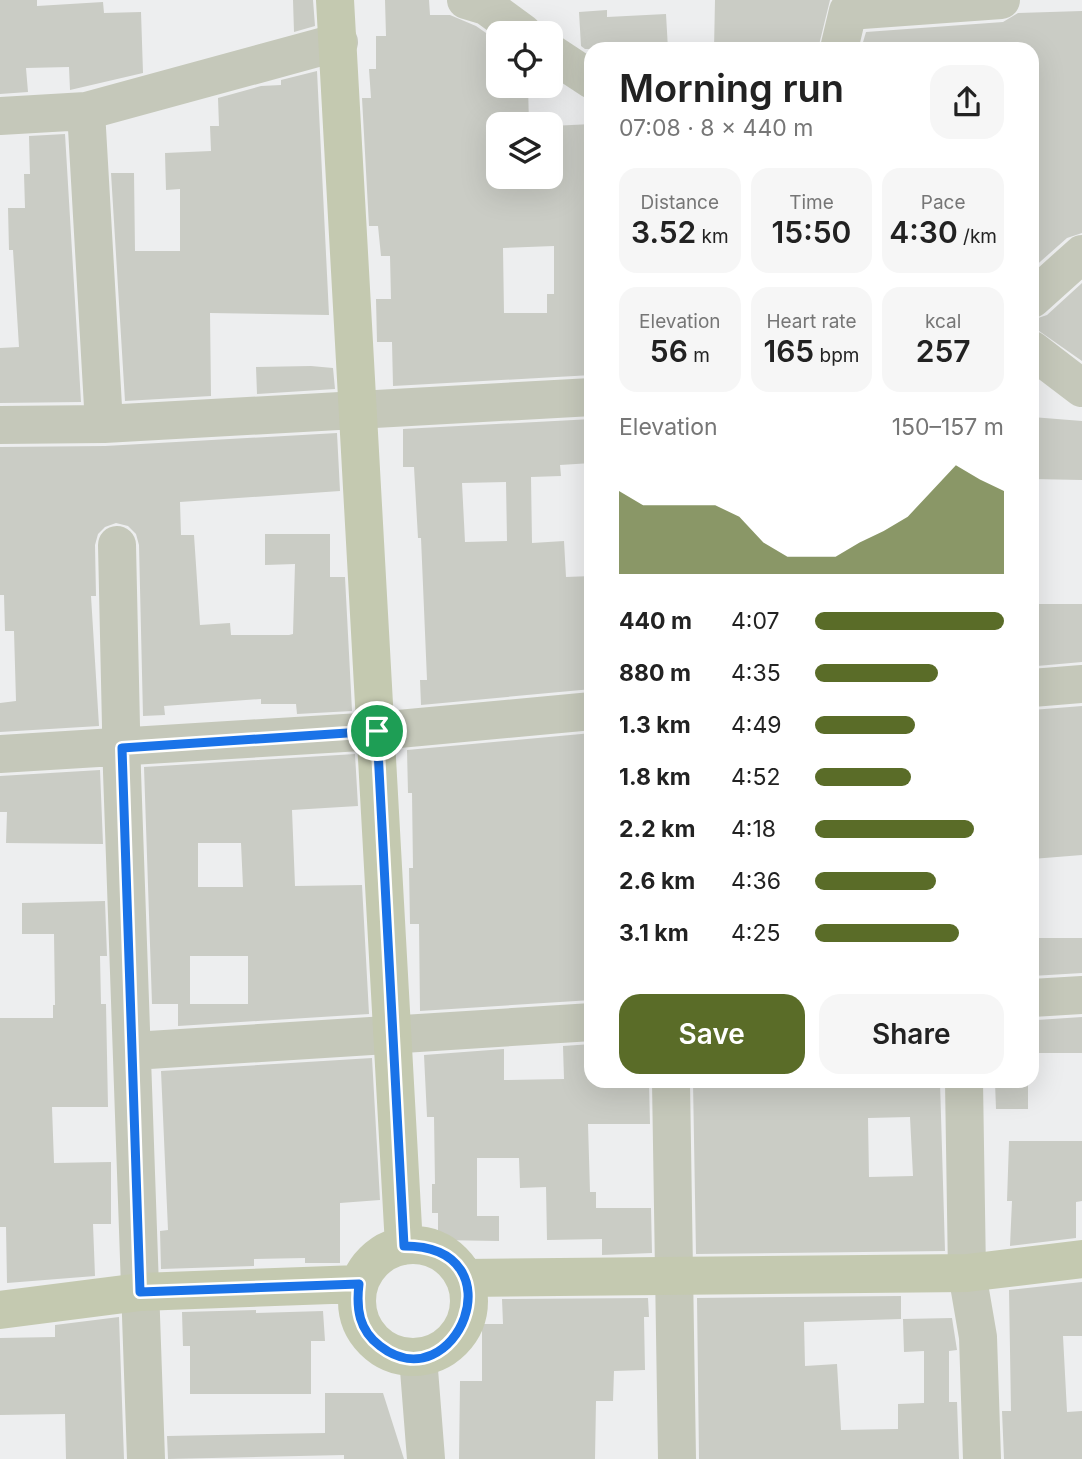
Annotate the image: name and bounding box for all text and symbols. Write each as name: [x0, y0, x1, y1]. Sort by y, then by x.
map controls: [486, 21, 563, 189]
button: locate: [486, 21, 563, 98]
text: Morning run: [619, 65, 844, 111]
button: share: [930, 65, 1004, 139]
button: layers: [486, 112, 563, 189]
text: 07:08 · 8 × 440 m: [619, 114, 813, 142]
text: Distance: [641, 191, 719, 214]
text: Time: [789, 191, 834, 214]
text: Pace: [921, 191, 966, 214]
text: 3.52: [631, 214, 696, 250]
text: 15:50: [772, 214, 851, 250]
text: 4:30: [889, 214, 958, 250]
text: km: [696, 225, 729, 248]
text: /km: [958, 225, 997, 248]
text: Elevation: [639, 310, 721, 333]
text: Heart rate: [766, 310, 856, 333]
text: kcal: [925, 310, 961, 333]
text: 56: [650, 333, 688, 369]
text: 165: [763, 333, 814, 369]
text: 257: [916, 333, 971, 369]
text: m: [688, 344, 710, 367]
text: bpm: [814, 344, 860, 367]
text: Elevation: [619, 413, 718, 441]
text: 150–157 m: [892, 413, 1004, 441]
text: 440 m: [619, 607, 692, 635]
text: 4:07: [731, 607, 780, 635]
text: 880 m: [619, 659, 691, 687]
text: 4:35: [731, 659, 781, 687]
pin: [347, 701, 407, 761]
text: 1.3 km: [619, 711, 691, 739]
text: 4:49: [731, 711, 782, 739]
icon: arrive: [358, 712, 396, 750]
text: 1.8 km: [619, 763, 691, 791]
text: 4:52: [731, 763, 781, 791]
text: 2.2 km: [619, 815, 695, 843]
text: 4:18: [731, 815, 776, 843]
text: 2.6 km: [619, 867, 695, 895]
text: 4:36: [731, 867, 781, 895]
text: 3.1 km: [619, 919, 689, 947]
text: 4:25: [731, 919, 781, 947]
button: Save: [619, 994, 805, 1074]
button: Share: [819, 994, 1004, 1074]

